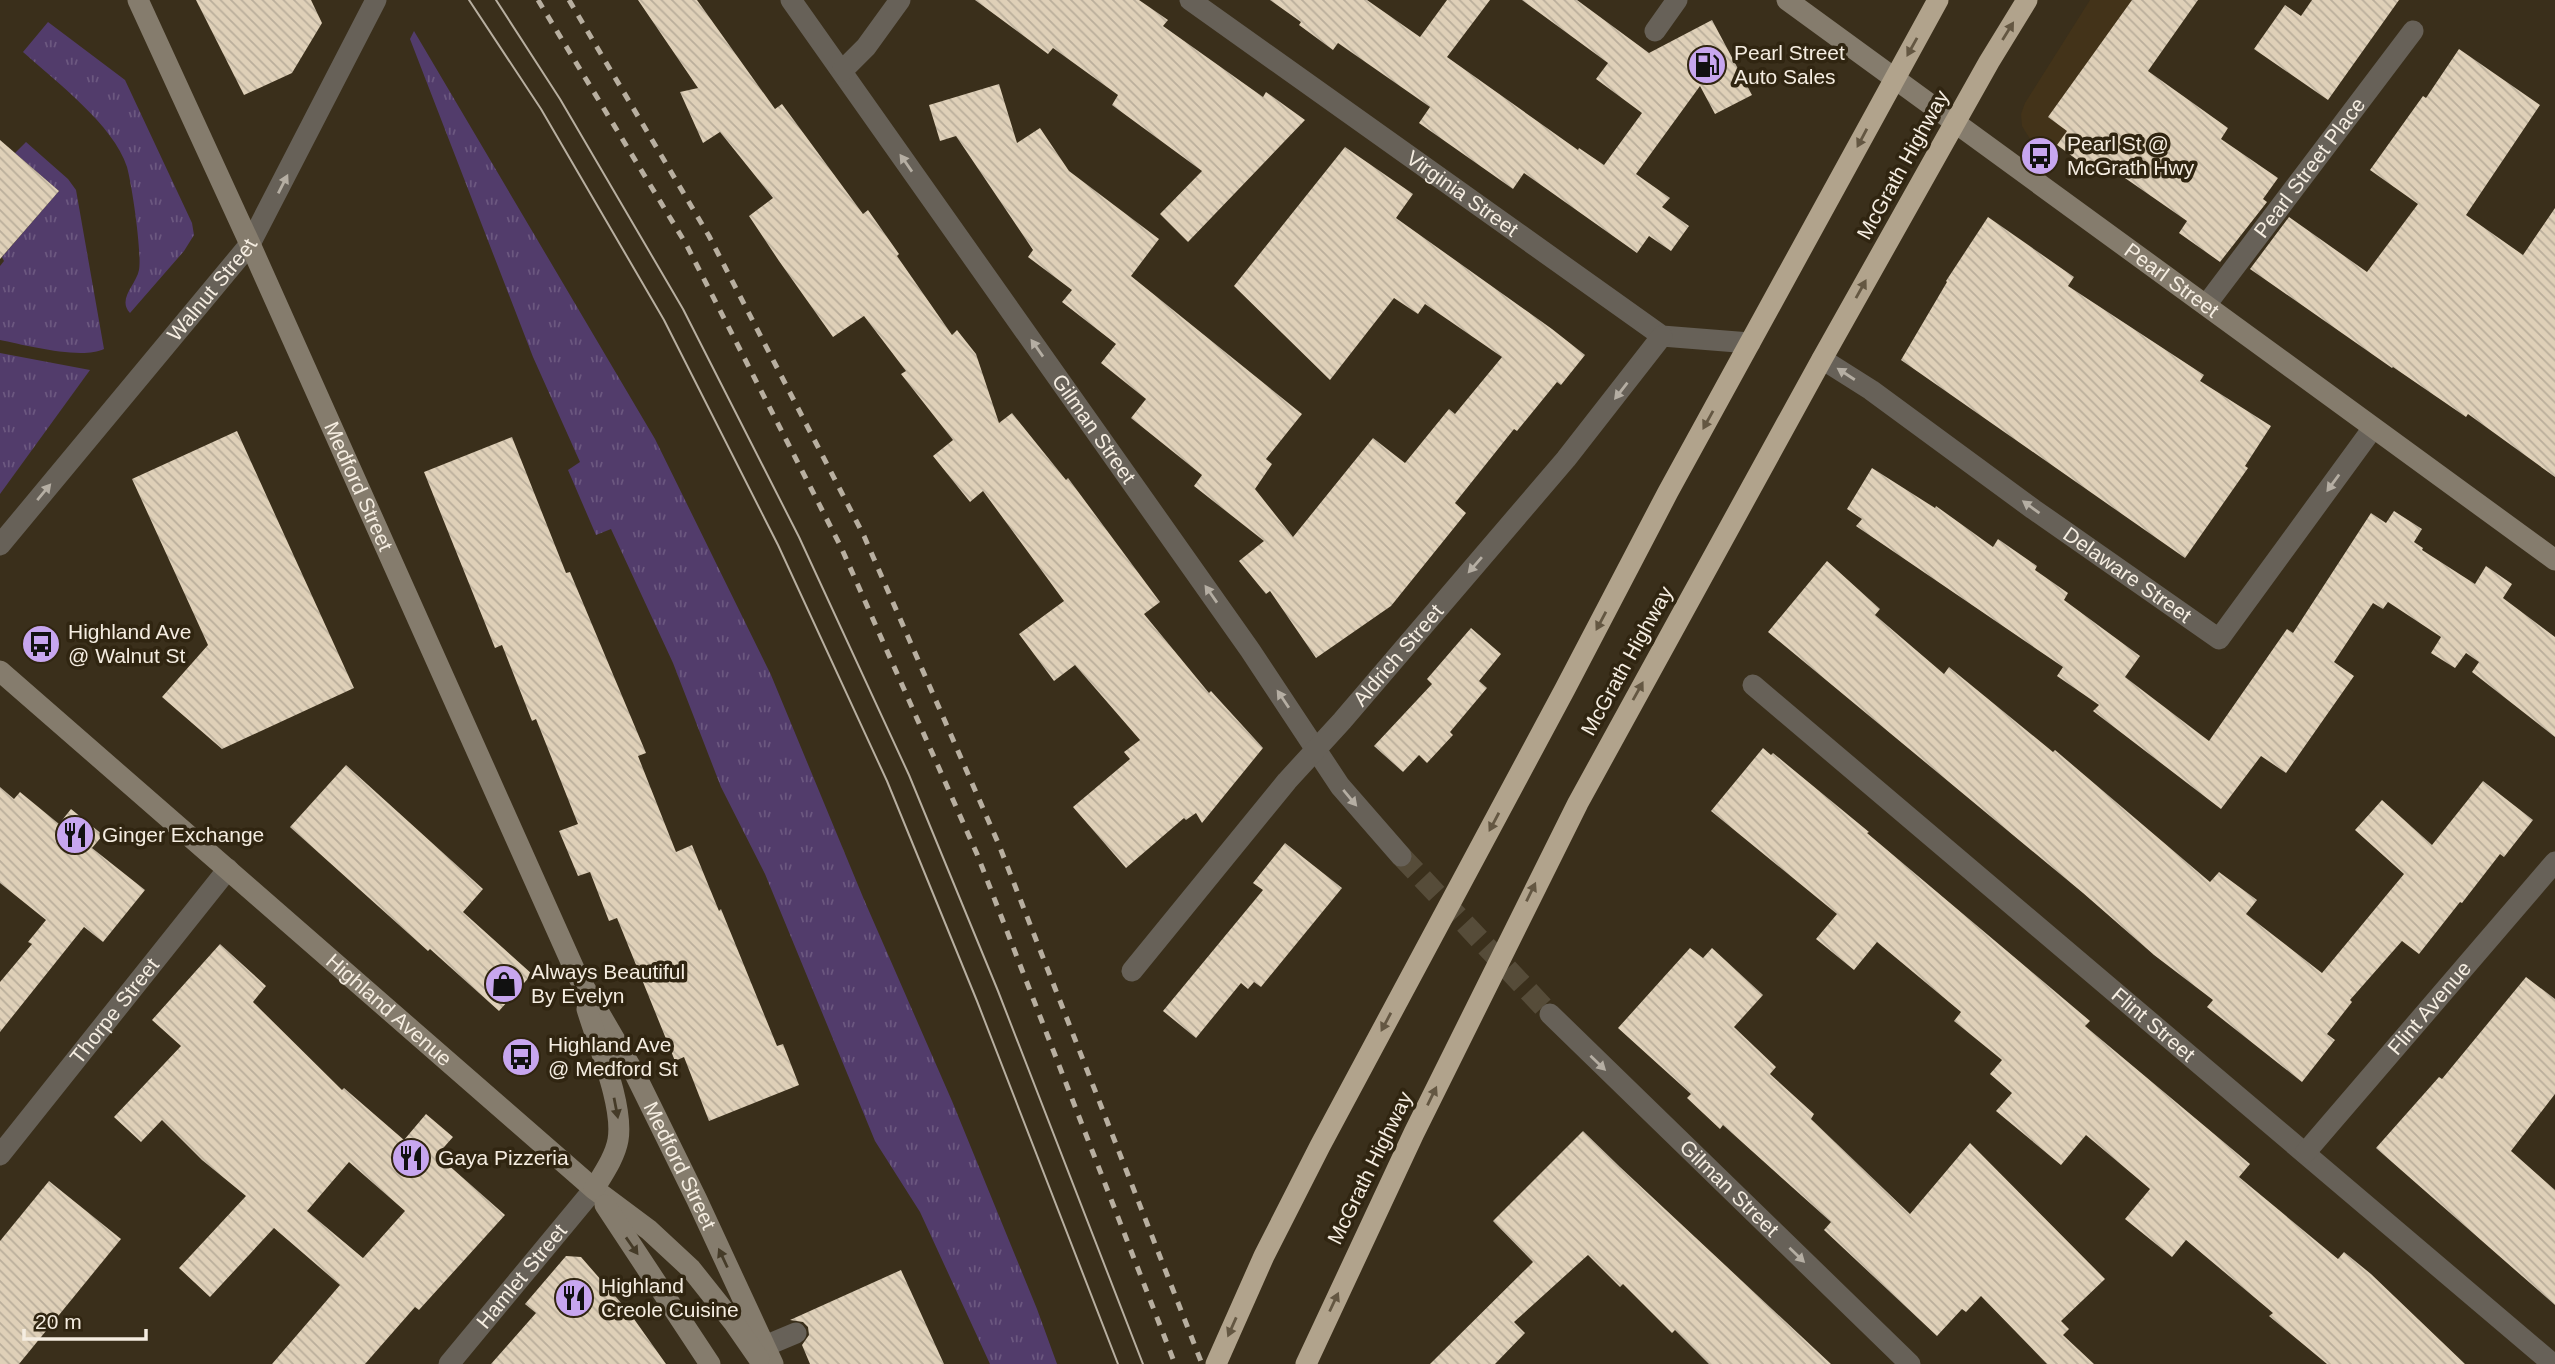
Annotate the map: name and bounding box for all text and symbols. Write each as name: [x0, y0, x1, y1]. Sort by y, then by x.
one-way arrow: [2001, 21, 2014, 41]
one-way arrow: [1906, 37, 1918, 57]
place label: Pearl Street Auto Sales: [1734, 41, 1845, 88]
fuel station icon: Pearl Street Auto Sales: [1686, 44, 1728, 86]
street label: McGrath Highway: [1852, 86, 1953, 243]
street label: Pearl Street Place: [2249, 93, 2370, 242]
one-way arrow: [1856, 128, 1868, 148]
place label: Pearl St @ McGrath Hwy: [2067, 132, 2195, 179]
bus stop icon: Pearl St @ McGrath Hwy: [2019, 135, 2061, 177]
street label: Virginia Street: [1402, 146, 1523, 241]
one-way arrow: [899, 154, 913, 172]
one-way arrow: [277, 174, 288, 194]
street label: Walnut Street: [162, 235, 262, 345]
street label: Pearl Street: [2120, 238, 2224, 322]
one-way arrow: [1855, 279, 1867, 299]
one-way arrow: [1031, 339, 1045, 357]
one-way arrow: [1836, 368, 1856, 381]
street label: Gilman Street: [1048, 369, 1141, 488]
one-way arrow: [1613, 381, 1628, 399]
one-way arrow: [1702, 410, 1714, 430]
street label: Medford Street: [320, 418, 398, 554]
one-way arrow: [2327, 474, 2341, 492]
one-way arrow: [36, 484, 51, 502]
one-way arrow: [2021, 500, 2040, 514]
street label: Delaware Street: [2059, 522, 2196, 627]
one-way arrow: [1468, 557, 1483, 574]
street label: McGrath Highway: [1576, 582, 1677, 739]
one-way arrow: [1204, 585, 1218, 603]
street label: Aldrich Street: [1348, 599, 1448, 710]
one-way arrow: [1595, 611, 1606, 631]
place label: Highland Ave @ Walnut St: [68, 620, 191, 667]
bus stop icon: Highland Ave @ Walnut St: [20, 623, 62, 665]
one-way arrow: [1632, 681, 1644, 701]
one-way arrow: [1277, 689, 1290, 709]
one-way arrow: [1342, 789, 1357, 806]
one-way arrow: [1488, 812, 1500, 831]
restaurant icon: Ginger Exchange: [54, 814, 96, 856]
place label: Ginger Exchange: [102, 823, 264, 846]
one-way arrow: [1526, 882, 1537, 902]
street label: Highland Avenue: [322, 949, 457, 1071]
street label: Thorpe Street: [65, 953, 163, 1068]
street label: Flint Avenue: [2383, 957, 2475, 1059]
place label: Always Beautiful By Evelyn: [531, 960, 685, 1007]
shop icon: Always Beautiful By Evelyn: [483, 963, 525, 1005]
street label: Flint Street: [2107, 983, 2200, 1066]
one-way arrow: [1381, 1012, 1392, 1032]
place label: Highland Ave @ Medford St: [548, 1033, 678, 1080]
bus stop icon: Highland Ave @ Medford St: [500, 1036, 542, 1078]
one-way arrow: [1589, 1054, 1606, 1070]
one-way arrow: [1426, 1086, 1437, 1106]
street label: McGrath Highway: [1323, 1087, 1417, 1248]
one-way arrow: [611, 1097, 622, 1119]
street label: Medford Street: [639, 1098, 721, 1233]
street label: Gilman Street: [1676, 1135, 1784, 1241]
restaurant icon: Gaya Pizzeria: [390, 1137, 432, 1179]
place label: Gaya Pizzeria: [438, 1146, 569, 1169]
street label: Hamlet Street: [472, 1219, 571, 1333]
one-way arrow: [625, 1237, 639, 1255]
one-way arrow: [1789, 1247, 1805, 1263]
one-way arrow: [717, 1248, 729, 1268]
place label: Highland Creole Cuisine: [601, 1274, 739, 1321]
restaurant icon: Highland Creole Cuisine: [553, 1277, 595, 1319]
one-way arrow: [1328, 1292, 1340, 1312]
scale bar: [24, 1298, 147, 1342]
text: 20 m: [35, 1310, 82, 1333]
one-way arrow: [1226, 1317, 1237, 1338]

